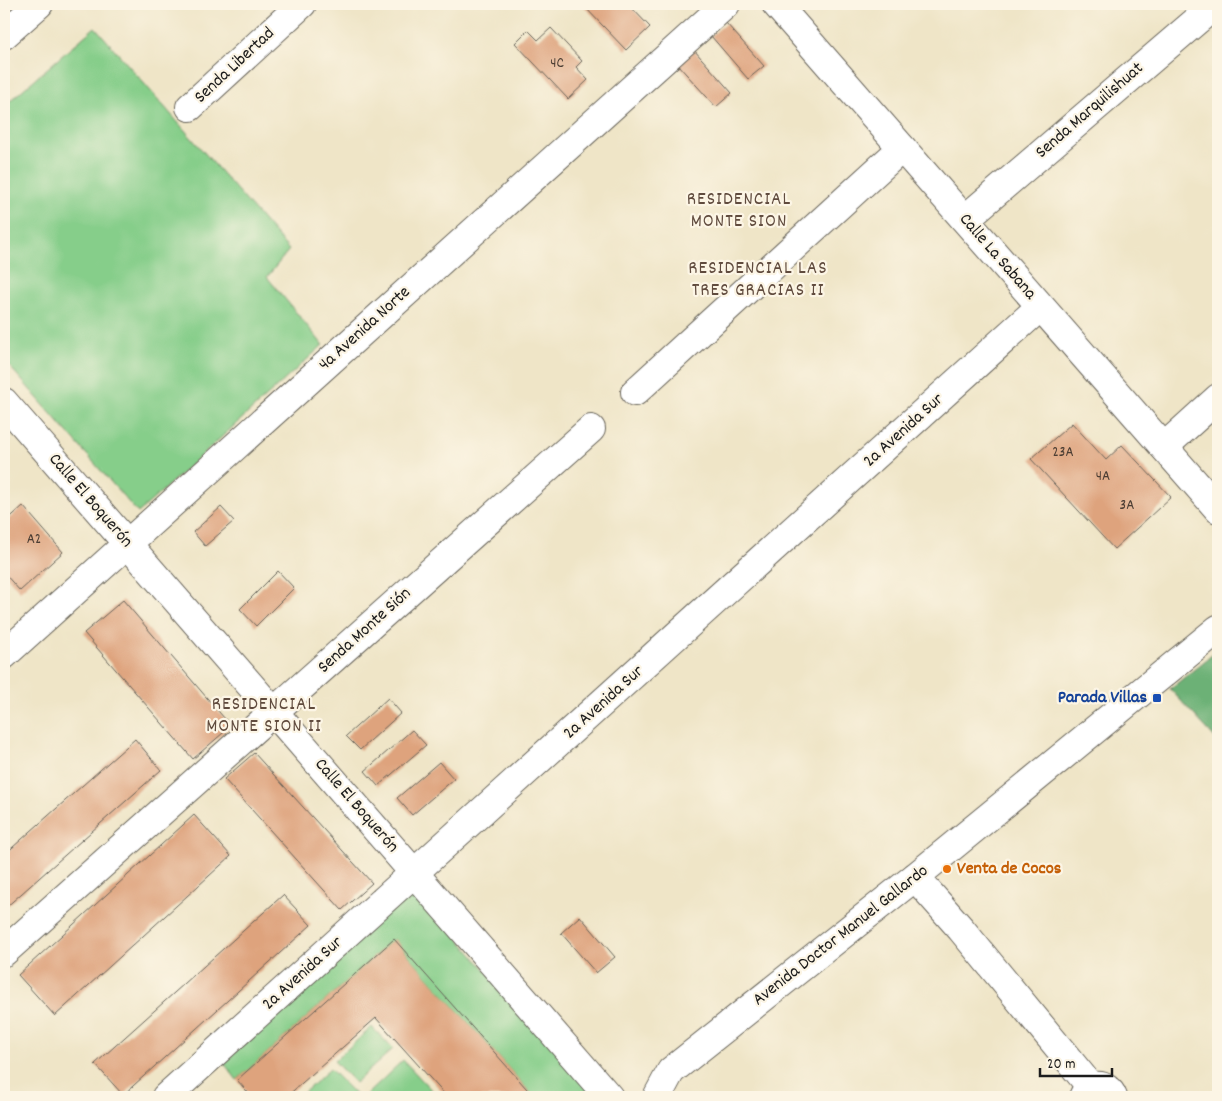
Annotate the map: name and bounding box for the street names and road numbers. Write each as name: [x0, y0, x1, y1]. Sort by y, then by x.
street label: Senda Libertad: [189, 22, 281, 110]
street label: Senda Marquilishuat: [1030, 57, 1150, 165]
street label: Calle La Sabana: [952, 208, 1042, 306]
street label: 4a Avenida Norte: [314, 281, 417, 377]
street label: 2a Avenida Sur: [858, 388, 950, 474]
street label: Calle El Boquerón: [42, 448, 138, 554]
street label: Senda Monte Sión: [313, 582, 417, 680]
street label: 2a Avenida Sur: [558, 660, 650, 746]
street label: Calle El Boquerón: [308, 753, 404, 859]
street label: Avenida Doctor Manuel Gallardo: [748, 859, 934, 1013]
street label: 2a Avenida Sur: [257, 931, 349, 1017]

